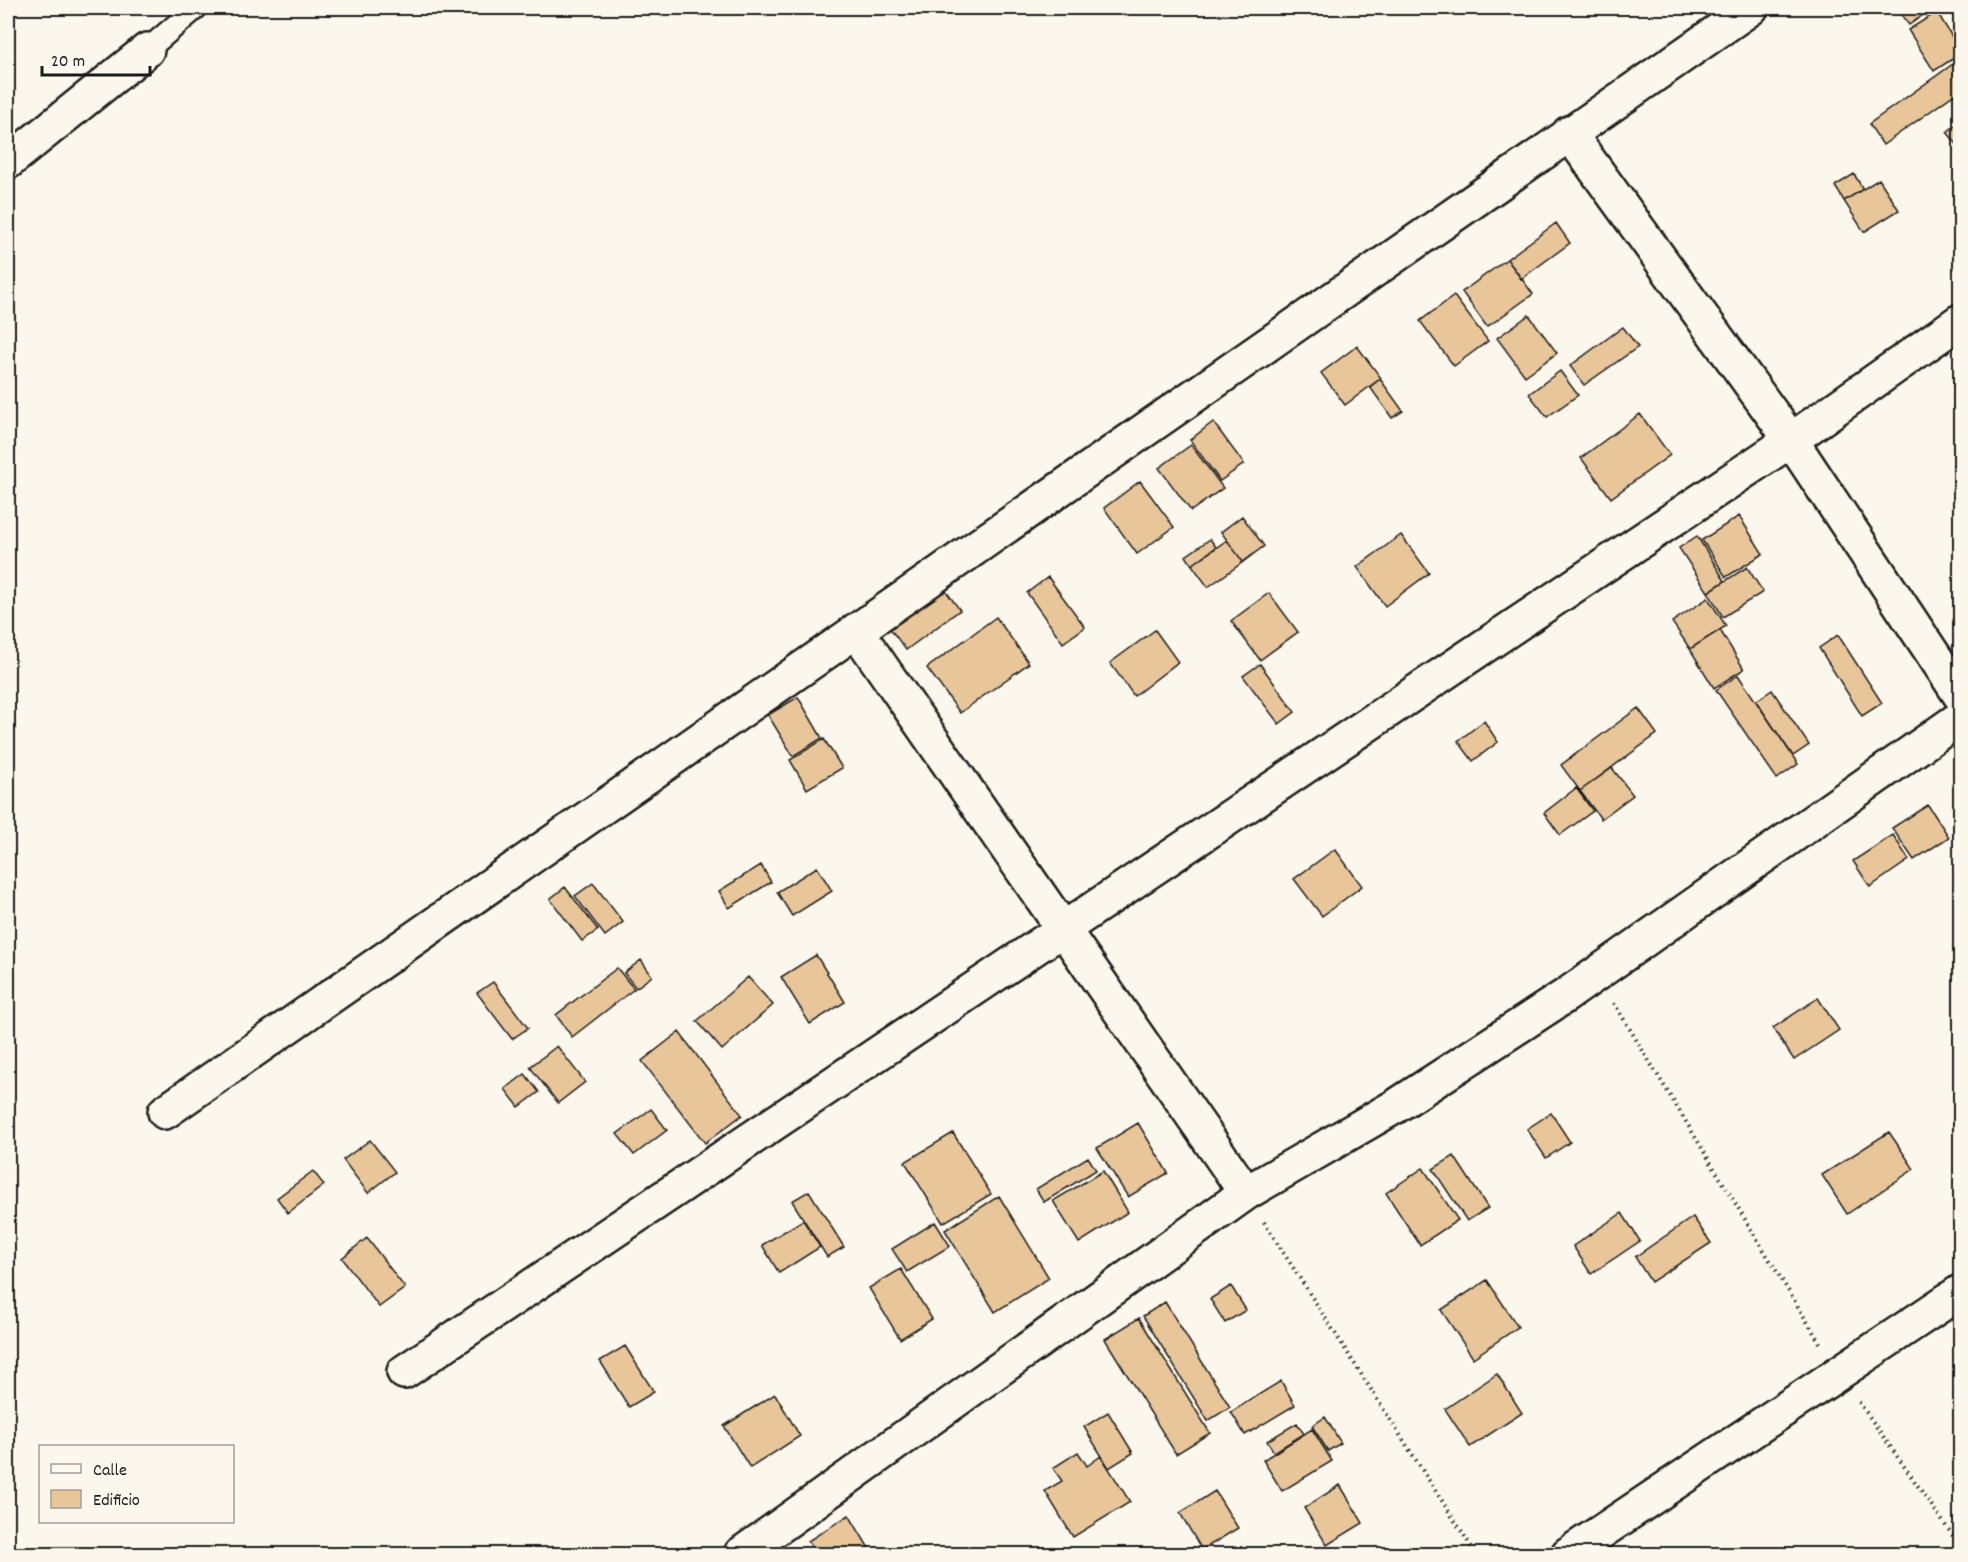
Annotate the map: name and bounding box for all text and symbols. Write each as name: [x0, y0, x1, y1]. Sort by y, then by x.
scale bar: [42, 39, 150, 77]
text: 20 m: [51, 50, 85, 75]
legend: [39, 1445, 234, 1523]
text: Calle: [93, 1459, 127, 1484]
text: Edificio: [93, 1489, 140, 1514]

